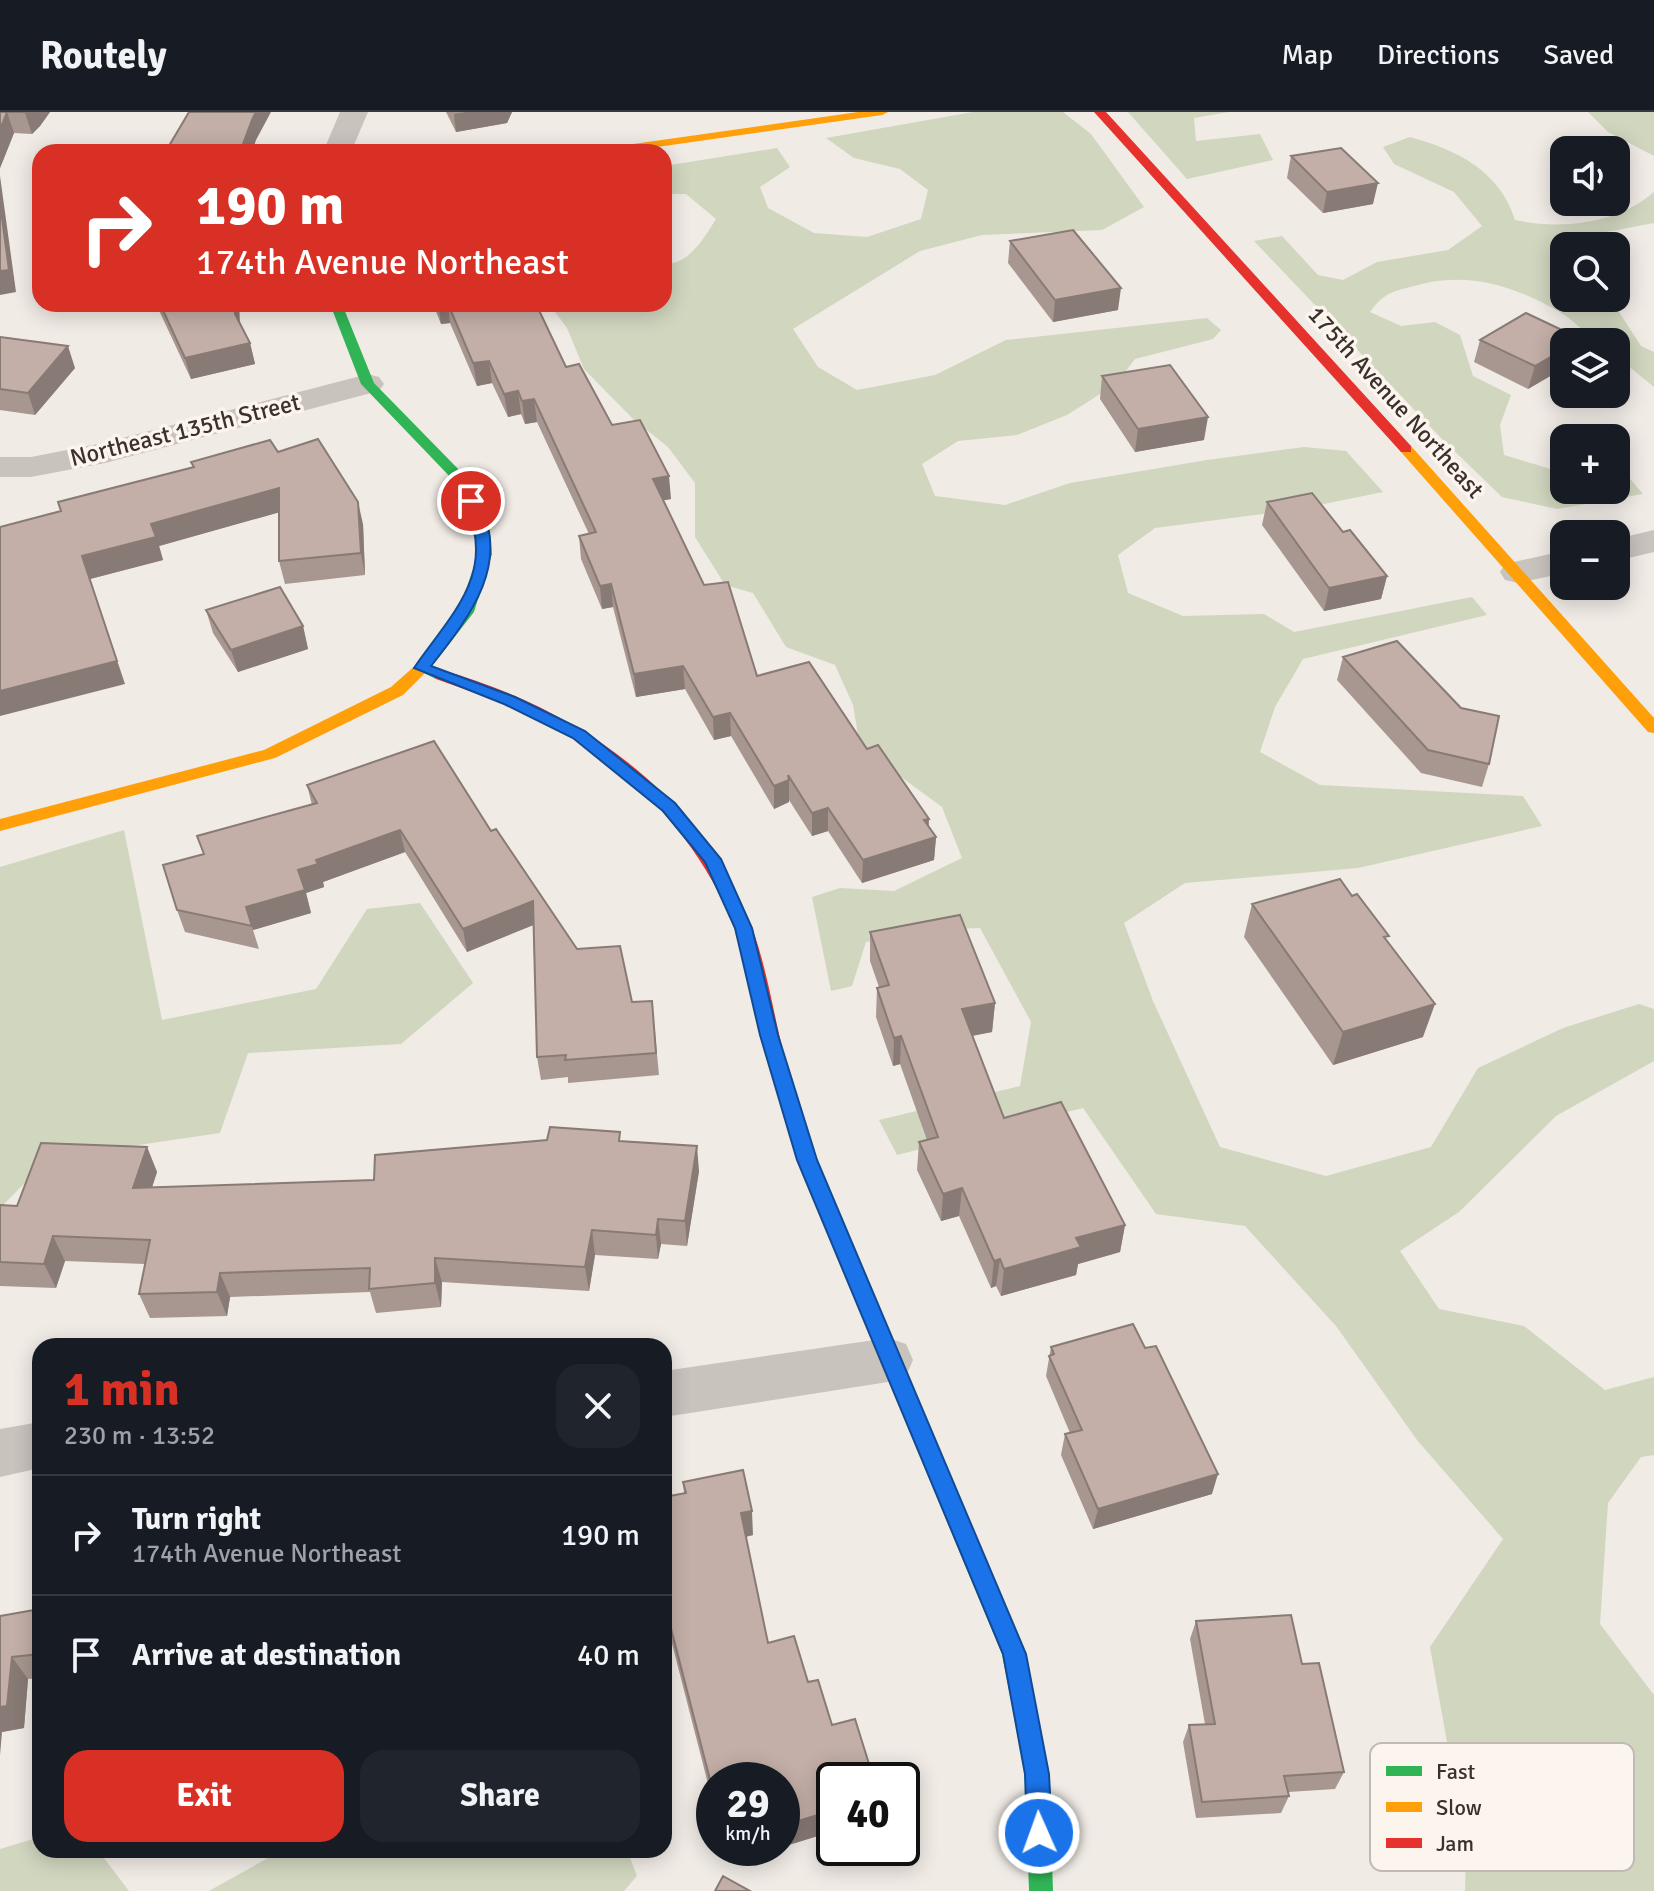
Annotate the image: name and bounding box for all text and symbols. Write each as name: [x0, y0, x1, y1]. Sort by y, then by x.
text: Routely: [40, 32, 167, 79]
text: Map: [1281, 38, 1333, 72]
text: Directions: [1377, 38, 1499, 72]
text: Saved: [1543, 38, 1614, 72]
map controls: [1550, 136, 1630, 600]
button: sound: [1550, 136, 1630, 216]
text: 190 m: [196, 171, 344, 240]
icon: right: [64, 176, 168, 280]
button: search: [1550, 232, 1630, 312]
text: 174th Avenue Northeast: [196, 240, 569, 285]
street label: 175th Avenue Northeast: [1302, 300, 1490, 504]
button: layers: [1550, 328, 1630, 408]
street label: Northeast 135th Street: [67, 387, 303, 473]
button: +: [1550, 424, 1630, 504]
pin: [437, 467, 505, 535]
icon: arrive: [449, 479, 493, 523]
button: −: [1550, 520, 1630, 600]
text: 1 min: [64, 1360, 180, 1419]
button: close: [556, 1364, 640, 1448]
text: 230 m · 13:52: [64, 1420, 215, 1452]
text: Turn right: [132, 1501, 261, 1538]
icon: right: [64, 1513, 108, 1557]
text: 190 m: [561, 1517, 640, 1554]
text: 174th Avenue Northeast: [132, 1538, 401, 1570]
icon: arrive: [64, 1633, 108, 1677]
text: Arrive at destination: [132, 1637, 401, 1674]
text: 40 m: [577, 1637, 640, 1674]
legend: [1370, 1743, 1634, 1871]
button: Exit: [64, 1750, 344, 1842]
button: Share: [360, 1750, 640, 1842]
text: Fast: [1436, 1758, 1476, 1785]
speed limit sign: 40: [816, 1762, 920, 1866]
text: 29: [726, 1779, 770, 1829]
position arrow: [997, 1791, 1081, 1875]
text: Slow: [1436, 1794, 1482, 1821]
text: km/h: [725, 1821, 771, 1846]
text: Jam: [1436, 1830, 1474, 1857]

